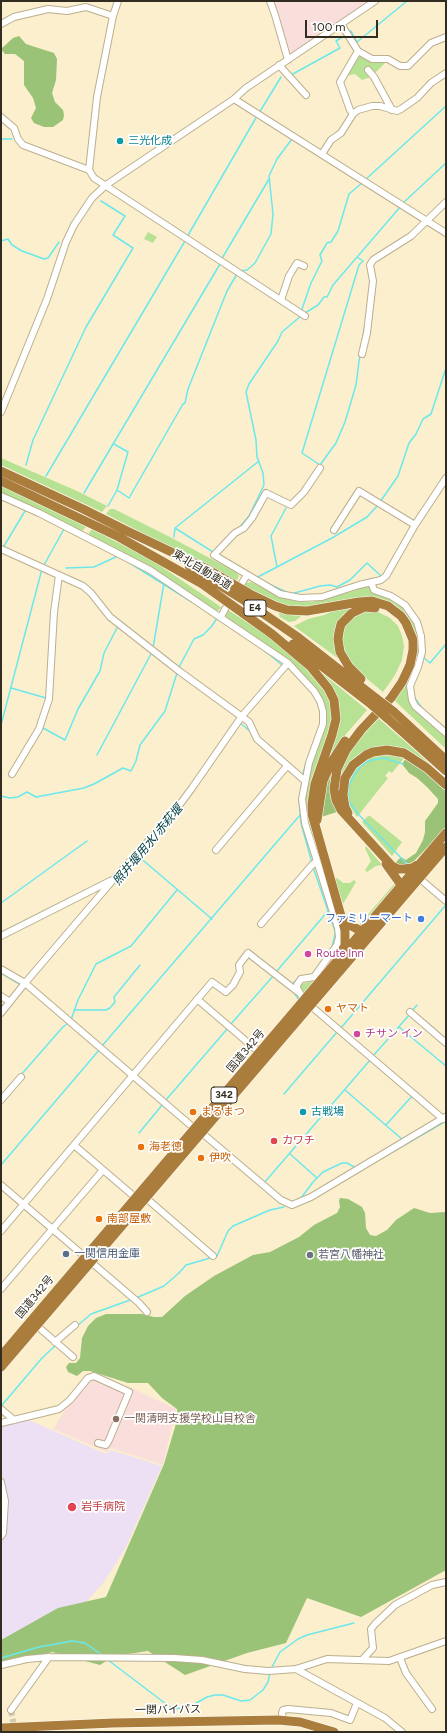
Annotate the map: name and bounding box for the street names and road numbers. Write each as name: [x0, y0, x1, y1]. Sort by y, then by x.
street label: 東北自動車道: [170, 547, 234, 593]
road number: E4: [244, 600, 266, 616]
street label: 国道342号: [224, 1027, 268, 1075]
road number: 342: [211, 1087, 237, 1103]
street label: 国道342号: [13, 1273, 57, 1321]
street label: 一関バイパス: [135, 1703, 201, 1717]

